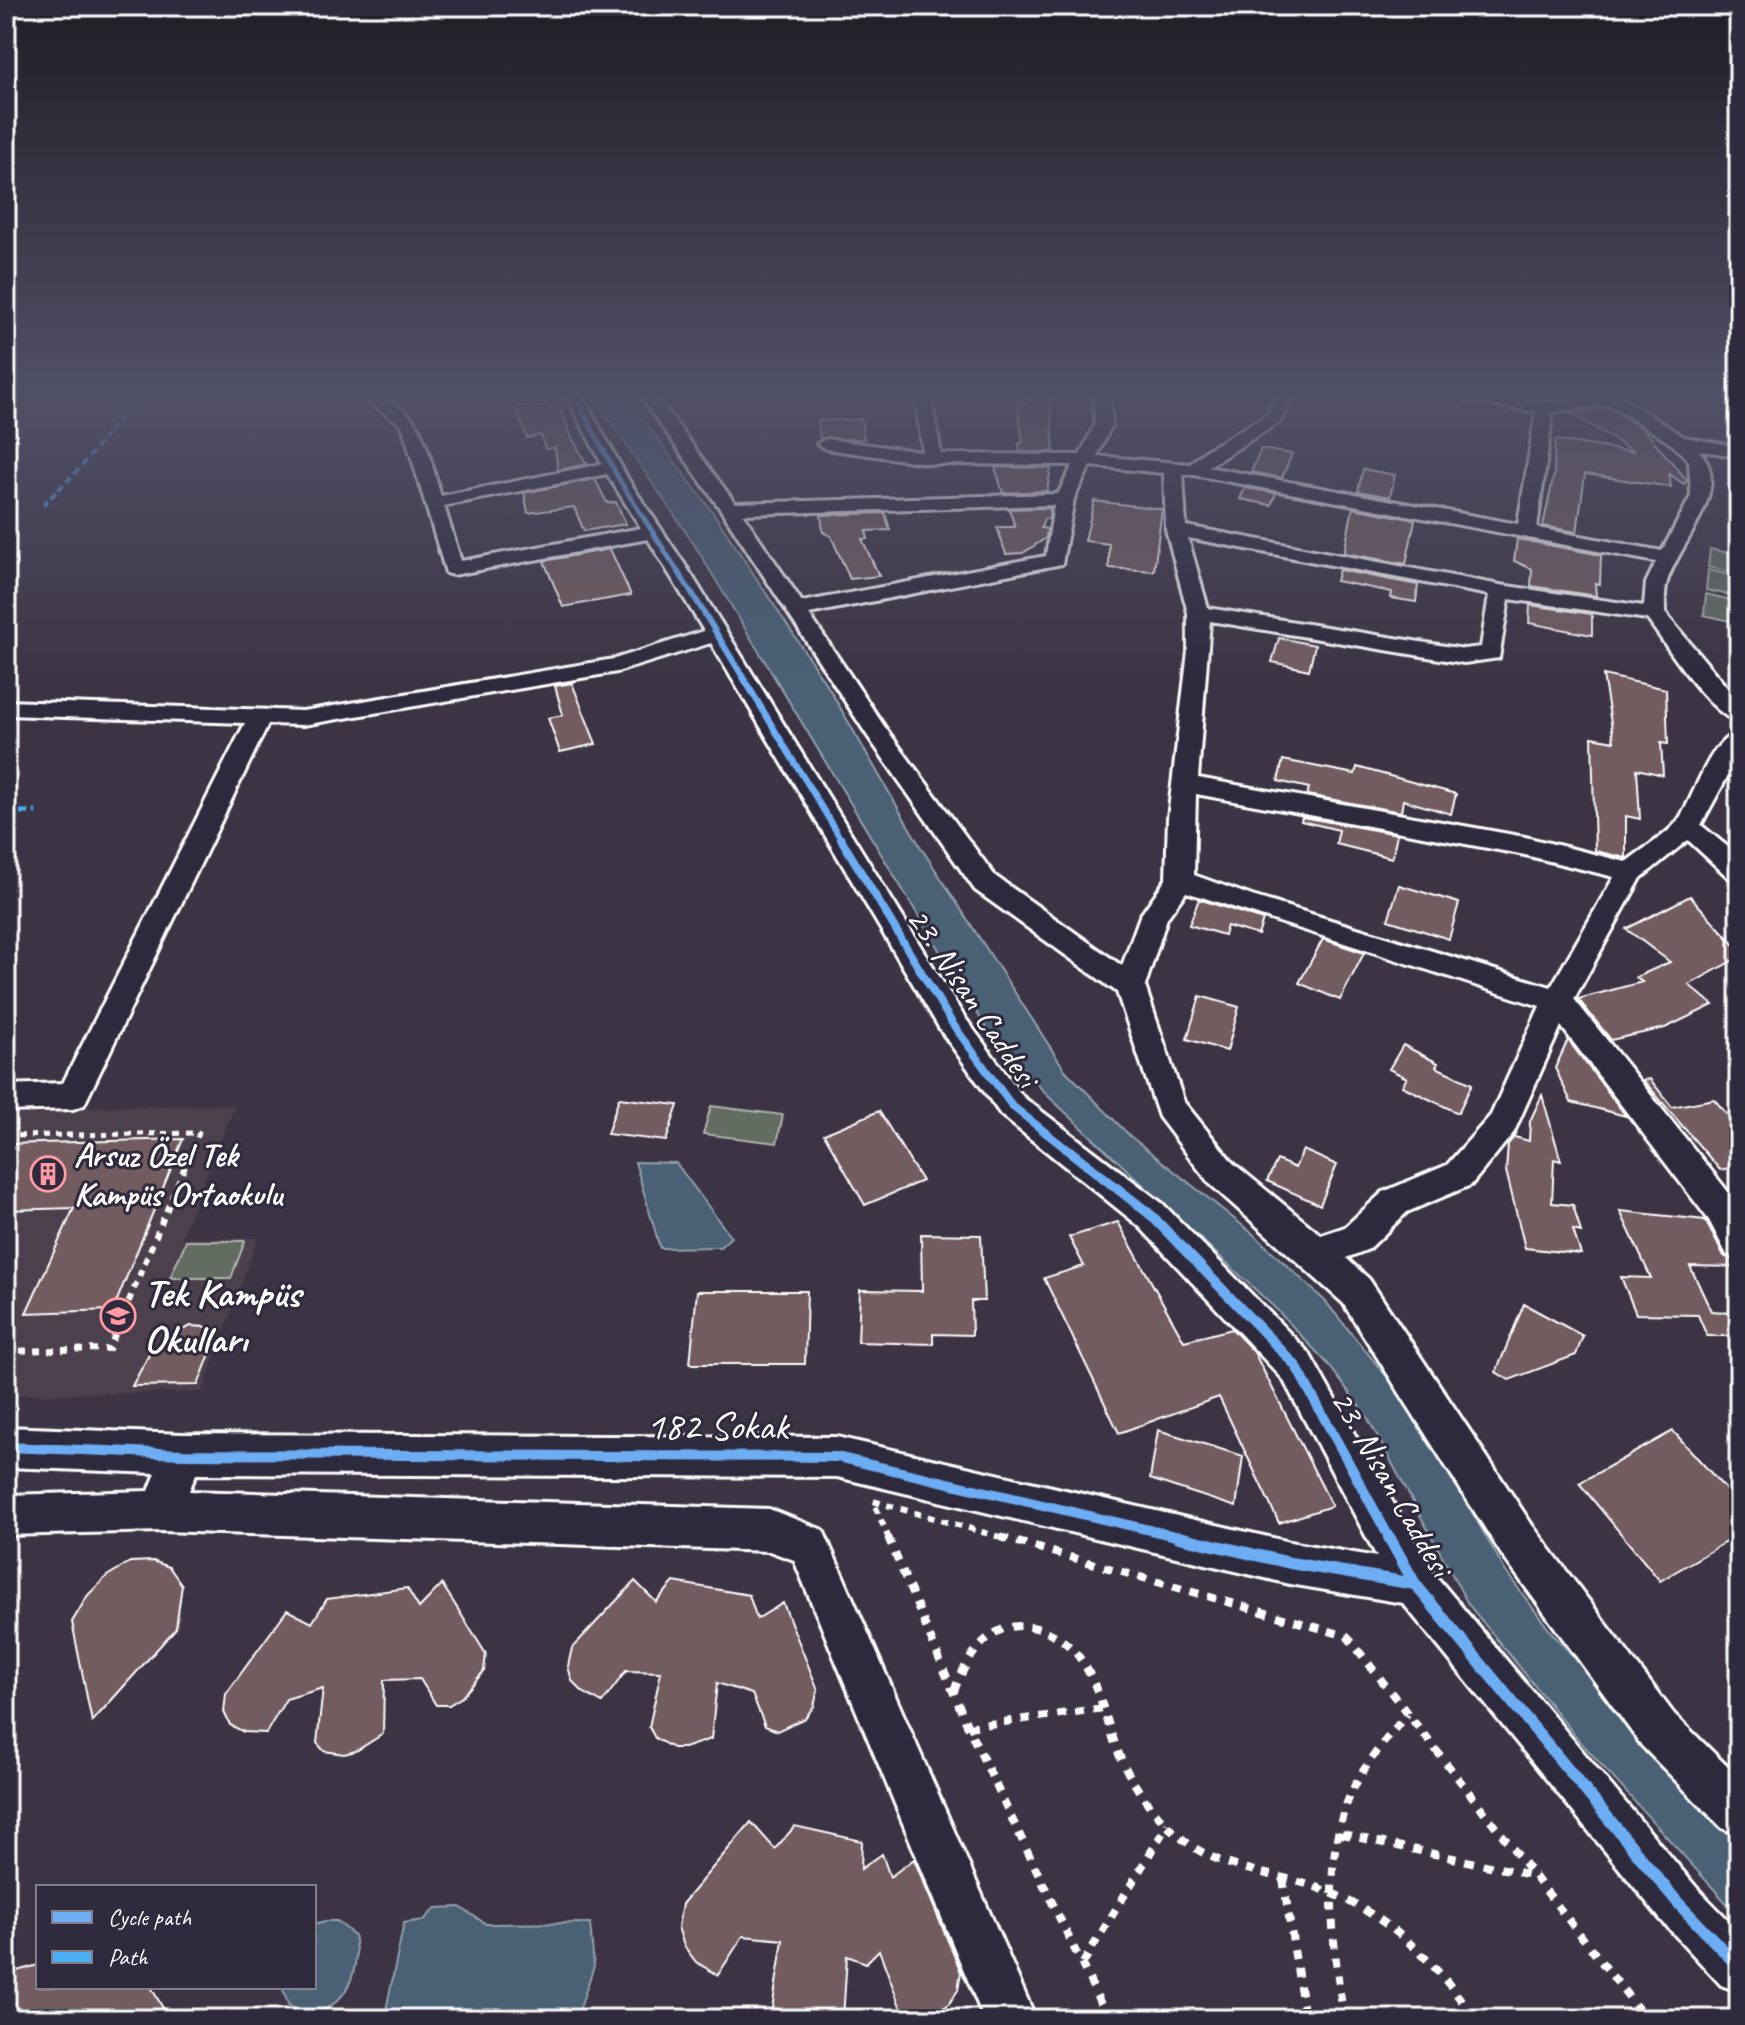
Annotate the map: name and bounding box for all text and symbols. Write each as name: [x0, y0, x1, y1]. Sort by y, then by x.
street label: 23. Nisan Caddesi: [897, 899, 1051, 1098]
place label: Arsuz Özel Tek Kampüs Ortaokulu: [74, 1133, 284, 1215]
building icon: Arsuz Özel Tek Kampüs Ortaokulu: [29, 1155, 67, 1193]
place label: Tek Kampüs Okulları: [144, 1268, 304, 1364]
school or university icon: Tek Kampüs Okulları: [99, 1297, 137, 1335]
street label: 23. Nisan Caddesi: [1321, 1382, 1464, 1587]
street label: 182 Sokak: [646, 1401, 790, 1451]
legend: [36, 1885, 316, 1989]
text: Cycle path: [108, 1902, 192, 1932]
text: Path: [108, 1942, 149, 1972]

